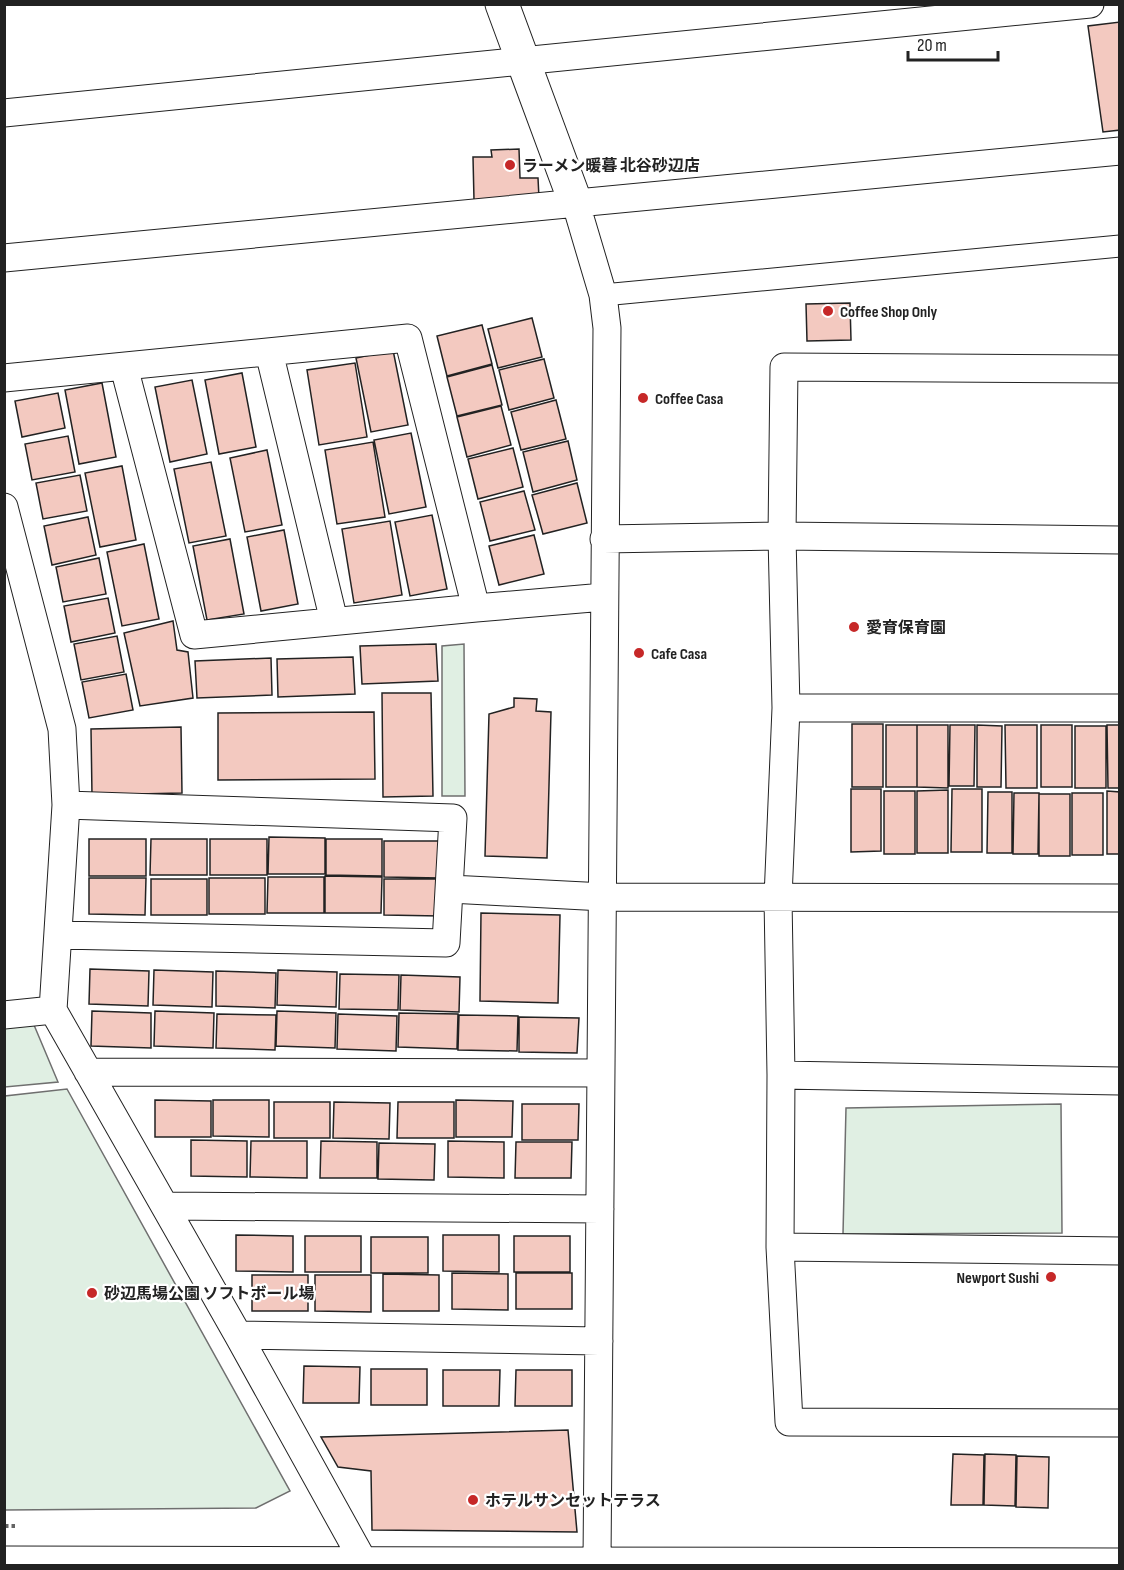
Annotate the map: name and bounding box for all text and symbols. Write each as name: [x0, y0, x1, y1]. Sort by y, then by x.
scale bar: [908, 24, 998, 62]
text: 20 m: [917, 35, 947, 56]
place label: ラーメン暖暮 北谷砂辺店: [522, 157, 700, 176]
marker: ラーメン暖暮 北谷砂辺店: [503, 158, 517, 172]
place label: Coffee Shop Only: [840, 303, 937, 322]
marker: Coffee Shop Only: [821, 304, 835, 318]
place label: Coffee Casa: [655, 390, 723, 409]
marker: Coffee Casa: [636, 391, 650, 405]
place label: 愛育保育園: [866, 619, 946, 638]
marker: 愛育保育園: [847, 620, 861, 634]
place label: Cafe Casa: [651, 645, 707, 664]
marker: Cafe Casa: [632, 646, 646, 660]
place label: Newport Sushi: [956, 1269, 1039, 1288]
marker: Newport Sushi: [1044, 1270, 1058, 1284]
place label: 砂辺馬場公園 ソフトボール場: [104, 1285, 315, 1304]
marker: 砂辺馬場公園 ソフトボール場: [85, 1286, 99, 1300]
place label: ホテルサンセットテラス: [485, 1492, 661, 1511]
marker: ホテルサンセットテラス: [466, 1493, 480, 1507]

